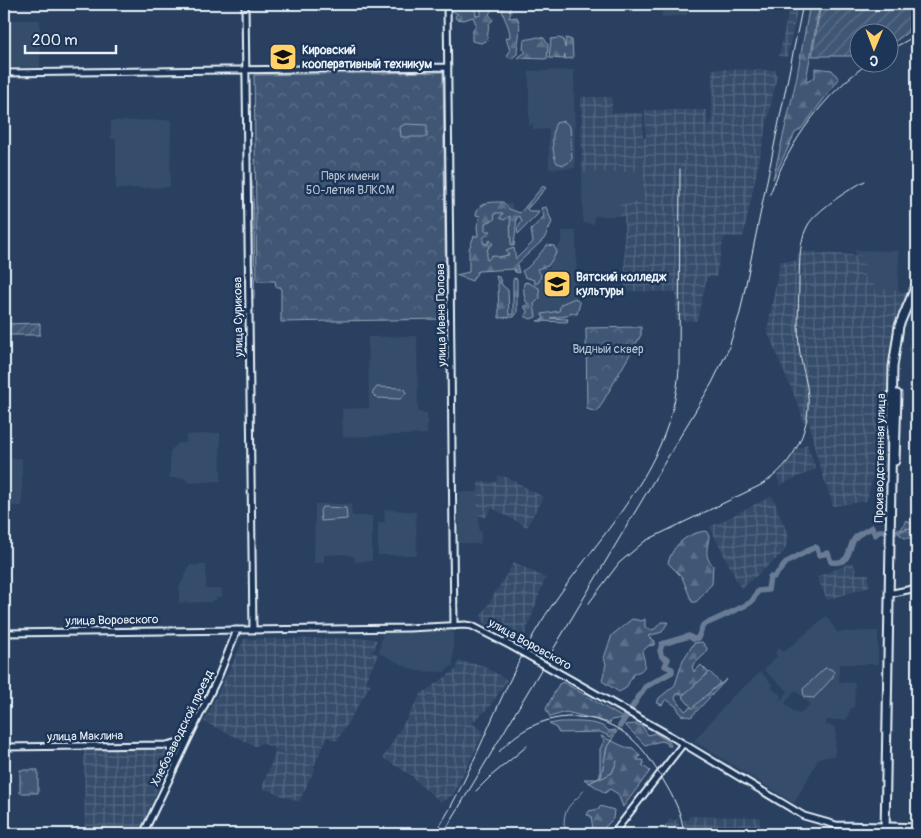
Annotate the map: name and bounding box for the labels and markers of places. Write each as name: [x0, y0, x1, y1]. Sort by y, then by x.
school or university icon: Кировский кооперативный техникум: [268, 42, 298, 72]
place label: Кировский кооперативный техникум: [302, 43, 432, 72]
school or university icon: Вятский колледж культуры: [542, 269, 572, 299]
place label: Вятский колледж культуры: [576, 270, 667, 299]

